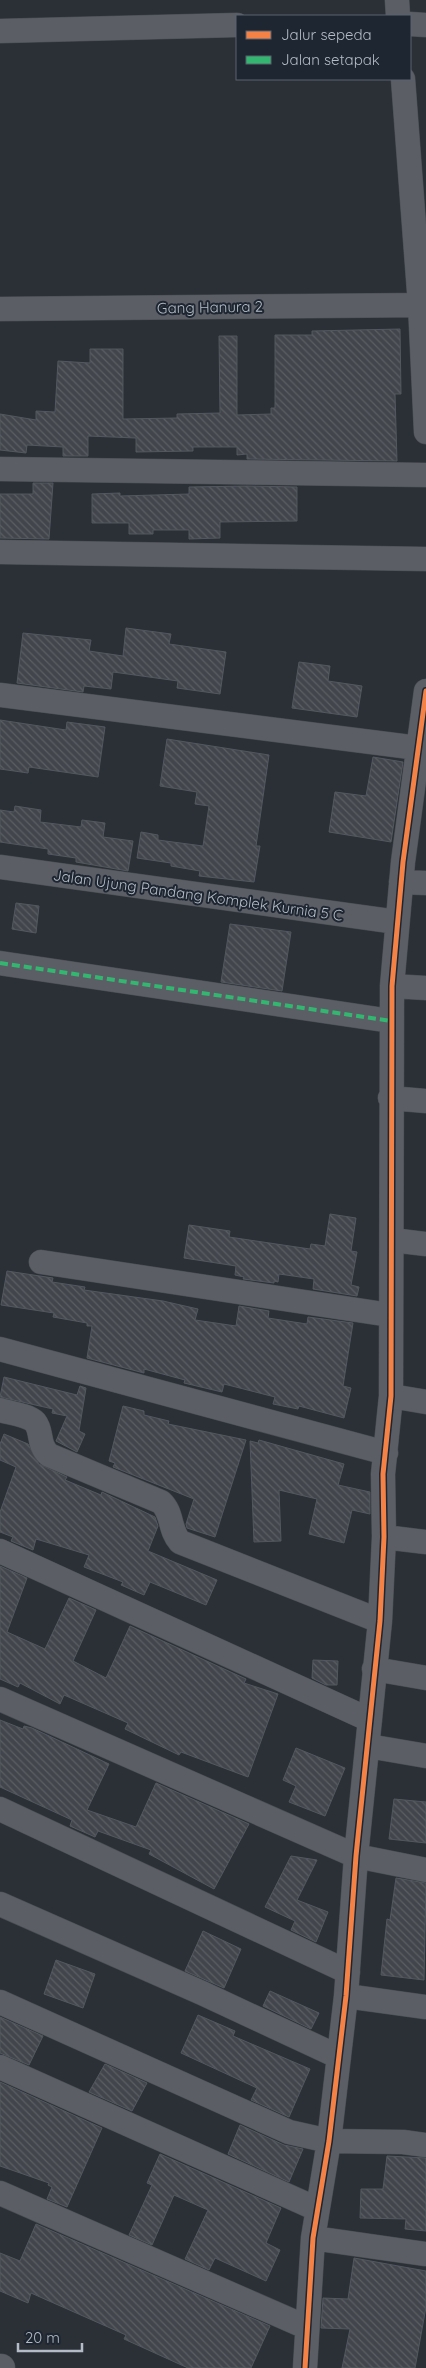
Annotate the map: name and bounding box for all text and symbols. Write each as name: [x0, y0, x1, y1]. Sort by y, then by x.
legend: [236, 15, 411, 80]
text: Jalur sepeda: [281, 25, 372, 44]
text: Jalan setapak: [281, 50, 380, 69]
street label: Gang Hanura 2: [157, 297, 263, 317]
street label: Jalan Ujung Pandang Komplek Kurnia 5 C: [52, 865, 344, 925]
scale bar: [18, 2320, 81, 2352]
text: 20 m: [25, 2328, 60, 2347]

